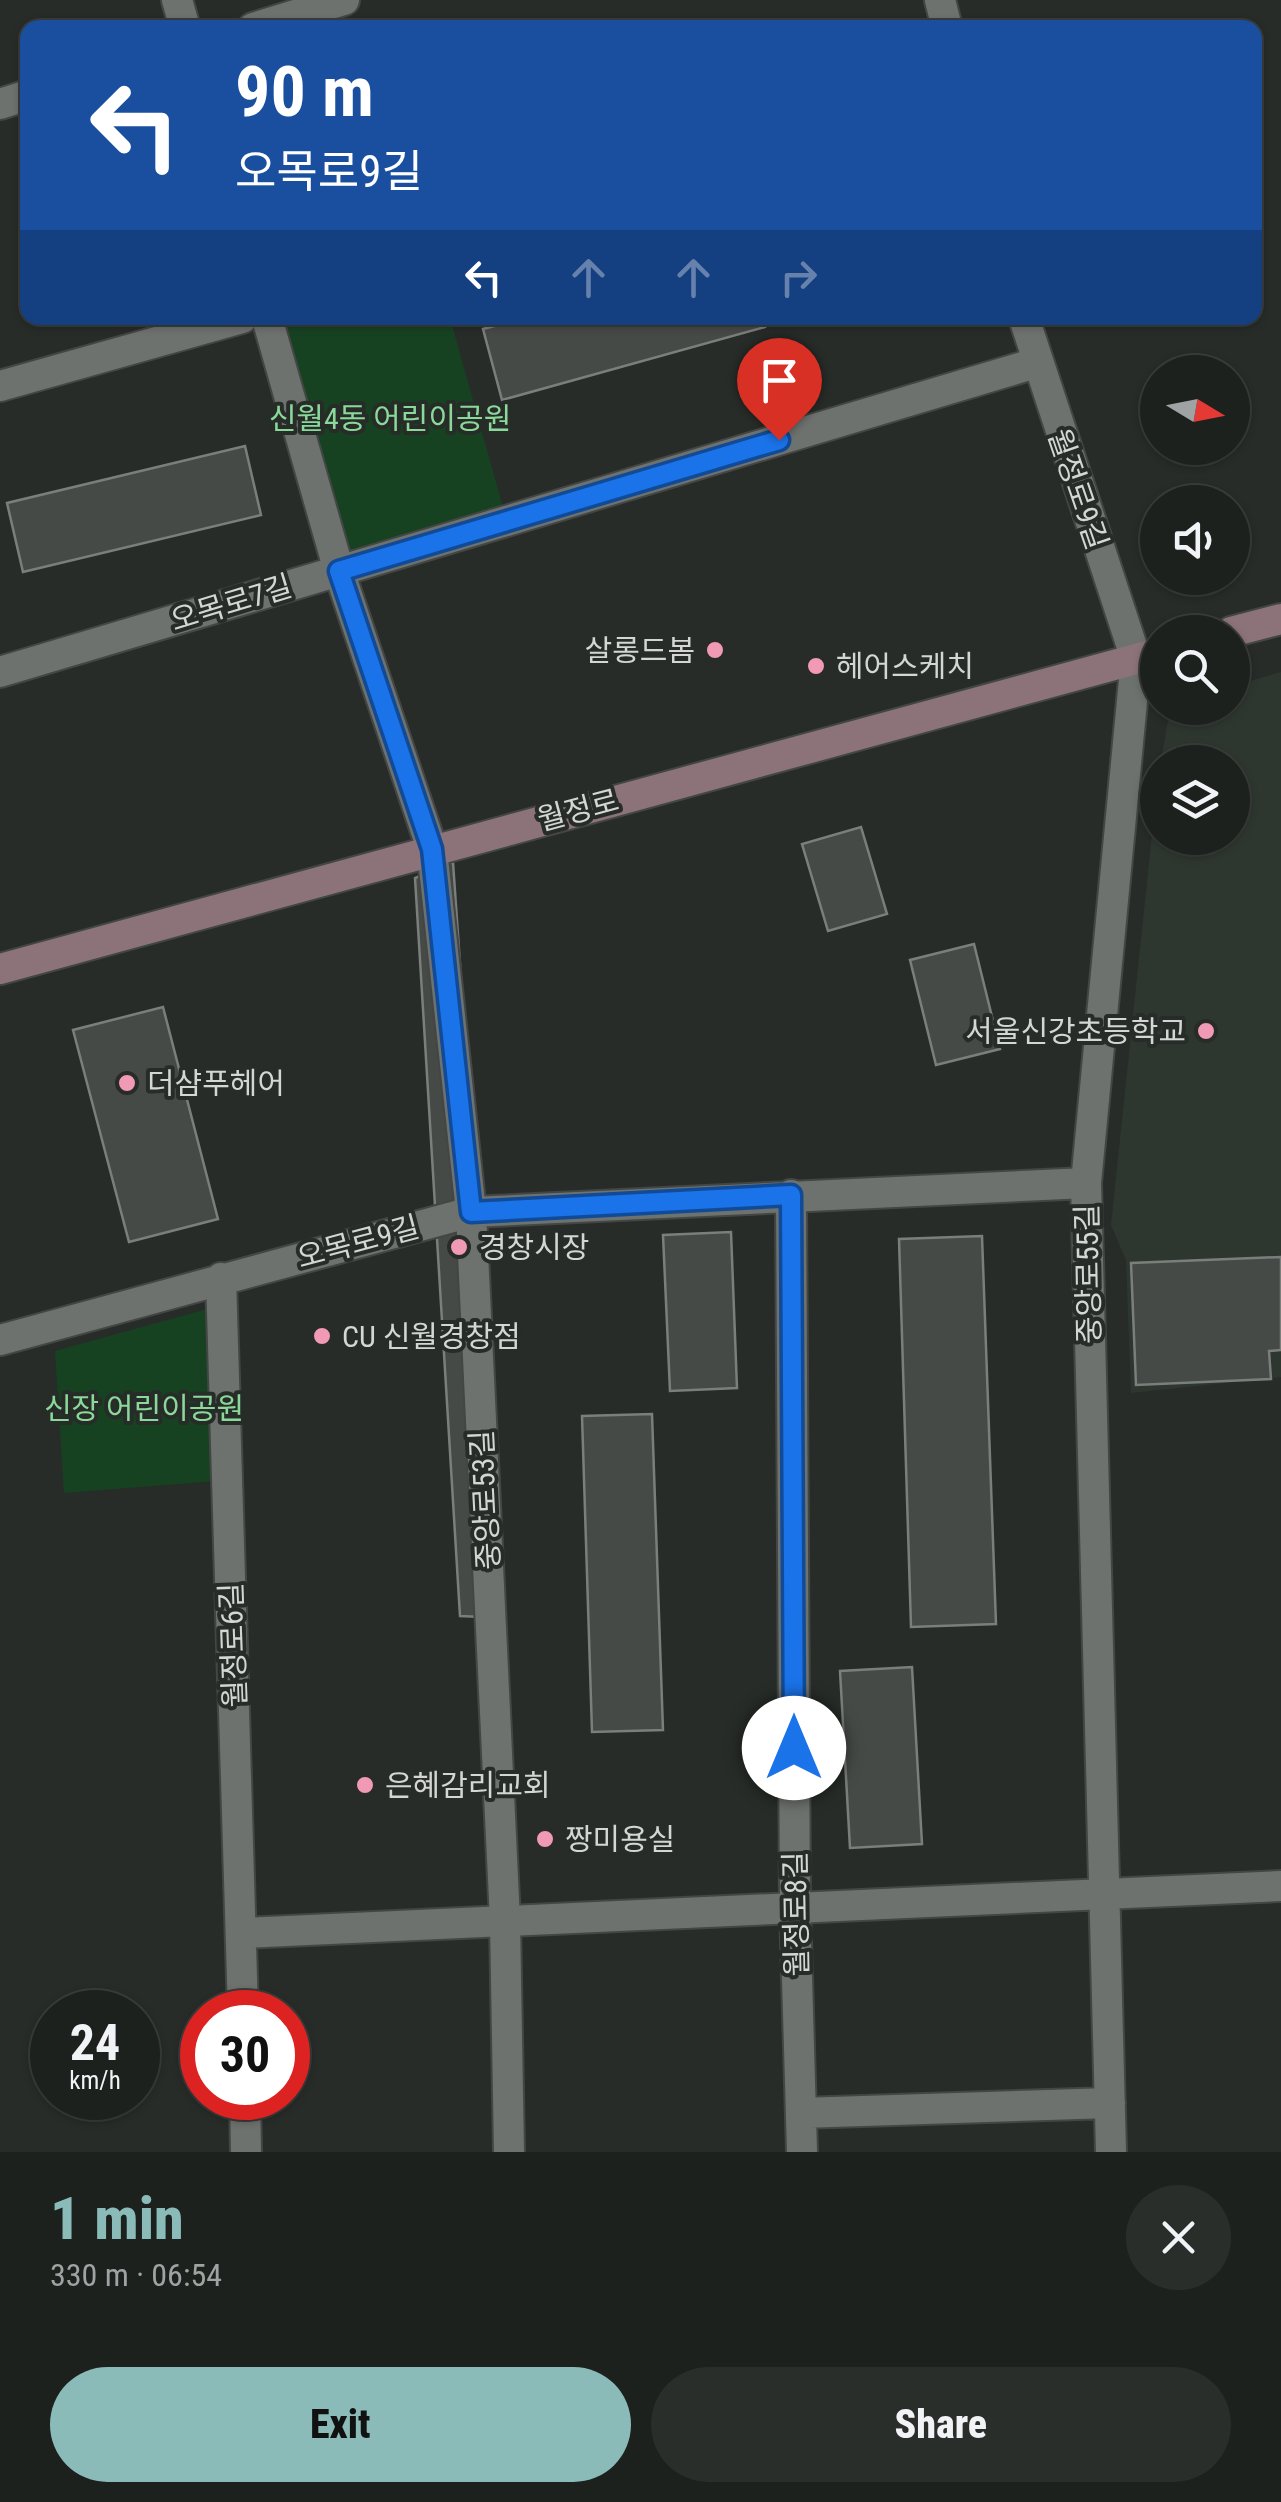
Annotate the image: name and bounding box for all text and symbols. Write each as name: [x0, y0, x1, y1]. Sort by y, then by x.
text: 90 m: [235, 51, 374, 133]
icon: left: [70, 60, 200, 190]
text: 오목로9길: [235, 145, 423, 198]
icon: left: [456, 250, 511, 305]
icon: ahead: [561, 250, 616, 305]
icon: ahead: [666, 250, 721, 305]
icon: right: [771, 250, 826, 305]
pin: [737, 338, 822, 441]
icon: arrive: [752, 353, 807, 408]
north arrow: [1140, 355, 1250, 465]
map controls: [1140, 355, 1250, 855]
park label: 신월4동 어린이공원: [269, 401, 511, 436]
street label: 월정로9길: [1041, 424, 1115, 554]
button: sound: [1140, 485, 1250, 595]
street label: 오목로7길: [166, 568, 296, 638]
button: search: [1140, 615, 1250, 725]
place label: 살롱드봄: [585, 633, 695, 668]
marker: 살롱드봄: [704, 639, 726, 661]
place label: 헤어스케치: [836, 649, 974, 684]
marker: 헤어스케치: [805, 655, 827, 677]
button: layers: [1140, 745, 1250, 855]
street label: 월정로: [533, 782, 623, 838]
place label: 서울신강초등학교: [965, 1014, 1186, 1049]
marker: 서울신강초등학교: [1195, 1020, 1217, 1042]
place label: 더샴푸헤어: [147, 1066, 285, 1101]
marker: 더샴푸헤어: [116, 1072, 138, 1094]
street label: 중앙로55길: [1069, 1204, 1107, 1344]
street label: 오목로9길: [293, 1209, 423, 1275]
place label: 경창시장: [479, 1230, 589, 1265]
marker: 경창시장: [448, 1236, 470, 1258]
place label: CU 신월경창점: [342, 1319, 521, 1354]
marker: CU 신월경창점: [311, 1325, 333, 1347]
park label: 신장 어린이공원: [44, 1391, 244, 1426]
street label: 중앙로53길: [464, 1429, 506, 1571]
street label: 월정로6길: [213, 1582, 253, 1708]
position arrow: [742, 1696, 846, 1800]
place label: 은혜감리교회: [385, 1768, 551, 1803]
marker: 은혜감리교회: [354, 1774, 376, 1796]
place label: 짱미용실: [565, 1822, 675, 1857]
marker: 짱미용실: [534, 1828, 556, 1850]
street label: 월정로8길: [777, 1851, 815, 1977]
speed limit sign: 30: [180, 1990, 310, 2120]
text: 24: [70, 2014, 120, 2072]
text: km/h: [69, 2066, 121, 2095]
text: 1 min: [50, 2183, 184, 2254]
button: close: [1126, 2185, 1231, 2290]
text: 330 m · 06:54: [50, 2256, 222, 2294]
button: Exit: [50, 2367, 631, 2482]
button: Share: [651, 2367, 1231, 2482]

